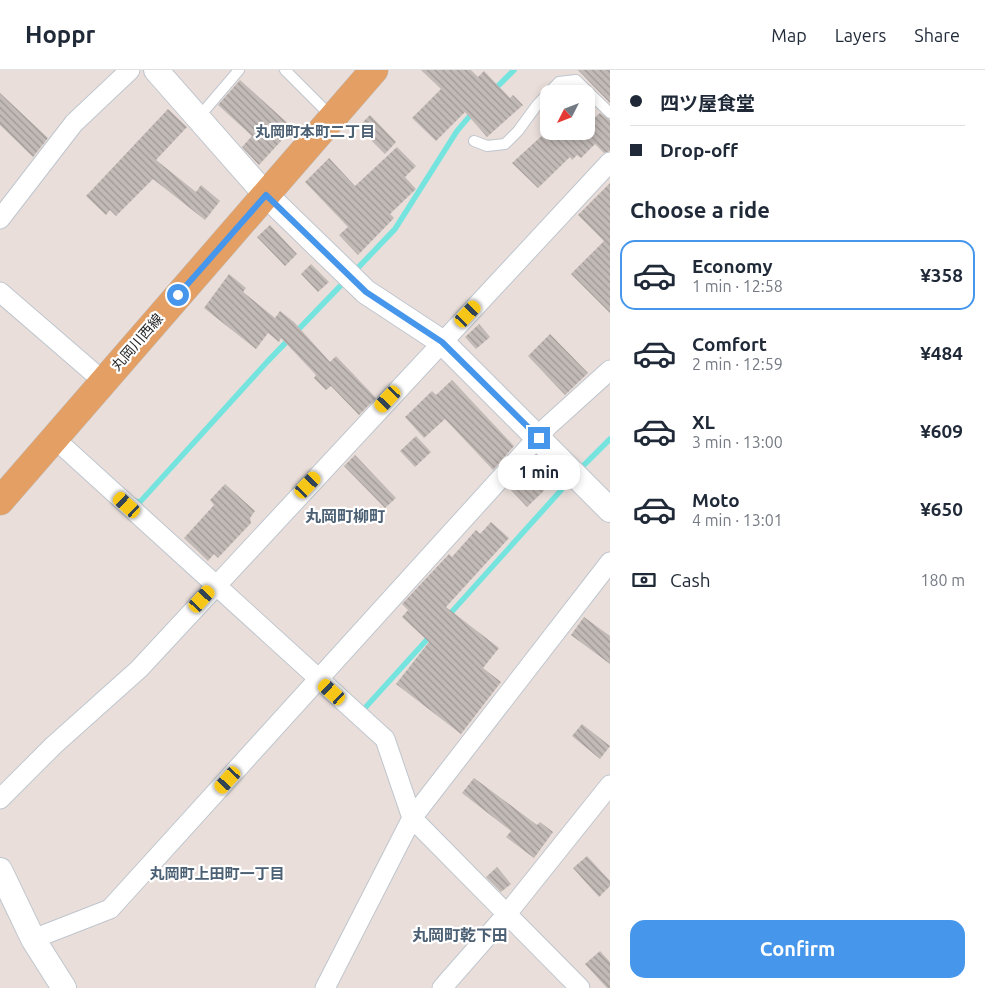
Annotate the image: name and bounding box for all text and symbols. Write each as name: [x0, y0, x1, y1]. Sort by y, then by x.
text: Hoppr: [25, 21, 95, 48]
text: Map: [771, 25, 807, 45]
text: Layers: [835, 25, 886, 45]
text: Share: [914, 25, 960, 45]
north arrow: [540, 85, 595, 140]
map controls: [540, 85, 595, 140]
text: 四ツ屋食堂: [660, 92, 755, 114]
district label: 丸岡町本町二丁目: [255, 123, 375, 140]
text: Drop-off: [660, 139, 738, 161]
text: Choose a ride: [630, 197, 770, 222]
icon: car: [632, 253, 677, 298]
text: Economy: [692, 255, 773, 277]
text: ¥358: [920, 264, 963, 286]
text: 1 min · 12:58: [692, 277, 783, 295]
route start: [167, 284, 189, 306]
car: [452, 298, 483, 330]
street label: 丸岡川西線: [108, 310, 166, 374]
icon: car: [632, 331, 677, 376]
text: Comfort: [692, 333, 767, 355]
text: ¥484: [920, 342, 963, 364]
text: 2 min · 12:59: [692, 355, 783, 373]
car: [372, 383, 403, 415]
icon: car: [632, 409, 677, 454]
text: XL: [692, 411, 715, 433]
text: ¥609: [920, 420, 963, 442]
route end: [528, 427, 550, 449]
text: 3 min · 13:00: [692, 433, 783, 451]
callout: 1 min: [498, 456, 580, 490]
text: 1 min: [519, 463, 559, 481]
car: [292, 469, 323, 501]
icon: car: [632, 487, 677, 532]
car: [110, 489, 143, 521]
text: Moto: [692, 489, 740, 511]
text: ¥650: [920, 498, 963, 520]
district label: 丸岡町柳町: [305, 507, 385, 525]
text: 4 min · 13:01: [692, 511, 783, 529]
icon: cash: [630, 566, 658, 594]
text: Cash: [670, 569, 711, 591]
text: 180 m: [920, 571, 965, 589]
car: [186, 583, 217, 615]
car: [315, 676, 348, 708]
car: [212, 764, 243, 796]
district label: 丸岡町上田町一丁目: [149, 865, 285, 882]
button: Confirm: [630, 920, 965, 978]
district label: 丸岡町乾下田: [412, 926, 508, 944]

